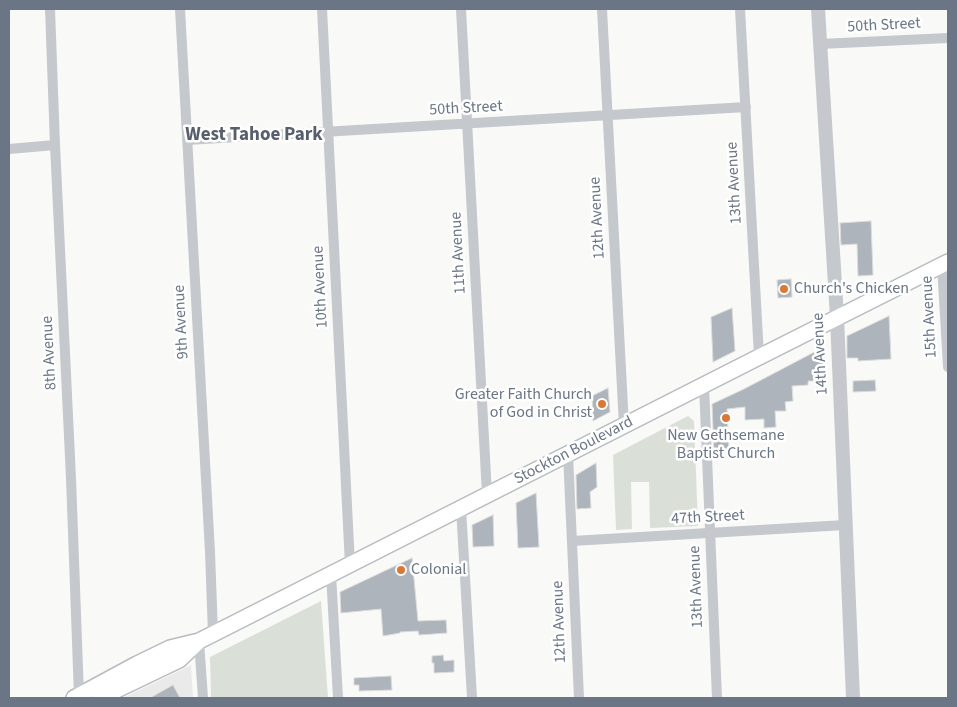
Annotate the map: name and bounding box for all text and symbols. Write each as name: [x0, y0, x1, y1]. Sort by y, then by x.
street label: 50th Street: [847, 14, 921, 38]
street label: 50th Street: [429, 97, 503, 121]
district label: West Tahoe Park: [185, 125, 323, 147]
street label: 13th Avenue: [723, 141, 747, 225]
street label: 12th Avenue: [586, 176, 610, 260]
street label: 11th Avenue: [447, 211, 471, 295]
street label: 10th Avenue: [309, 245, 333, 329]
street label: 15th Avenue: [918, 275, 942, 359]
place label: Church's Chicken: [794, 279, 909, 299]
marker: Church's Chicken: [778, 283, 790, 295]
street label: 9th Avenue: [170, 284, 194, 360]
street label: 14th Avenue: [809, 312, 833, 396]
street label: 8th Avenue: [38, 315, 62, 391]
place label: Greater Faith Church of God in Christ: [455, 385, 592, 423]
marker: Greater Faith Church of God in Christ: [596, 398, 608, 410]
marker: New Gethsemane Baptist Church: [720, 412, 732, 424]
street label: Stockton Boulevard: [511, 413, 637, 489]
place label: New Gethsemane Baptist Church: [667, 426, 785, 464]
street label: 47th Street: [671, 506, 745, 530]
street label: 13th Avenue: [686, 545, 708, 629]
place label: Colonial: [411, 560, 466, 580]
marker: Colonial: [395, 564, 407, 576]
street label: 12th Avenue: [549, 580, 571, 664]

